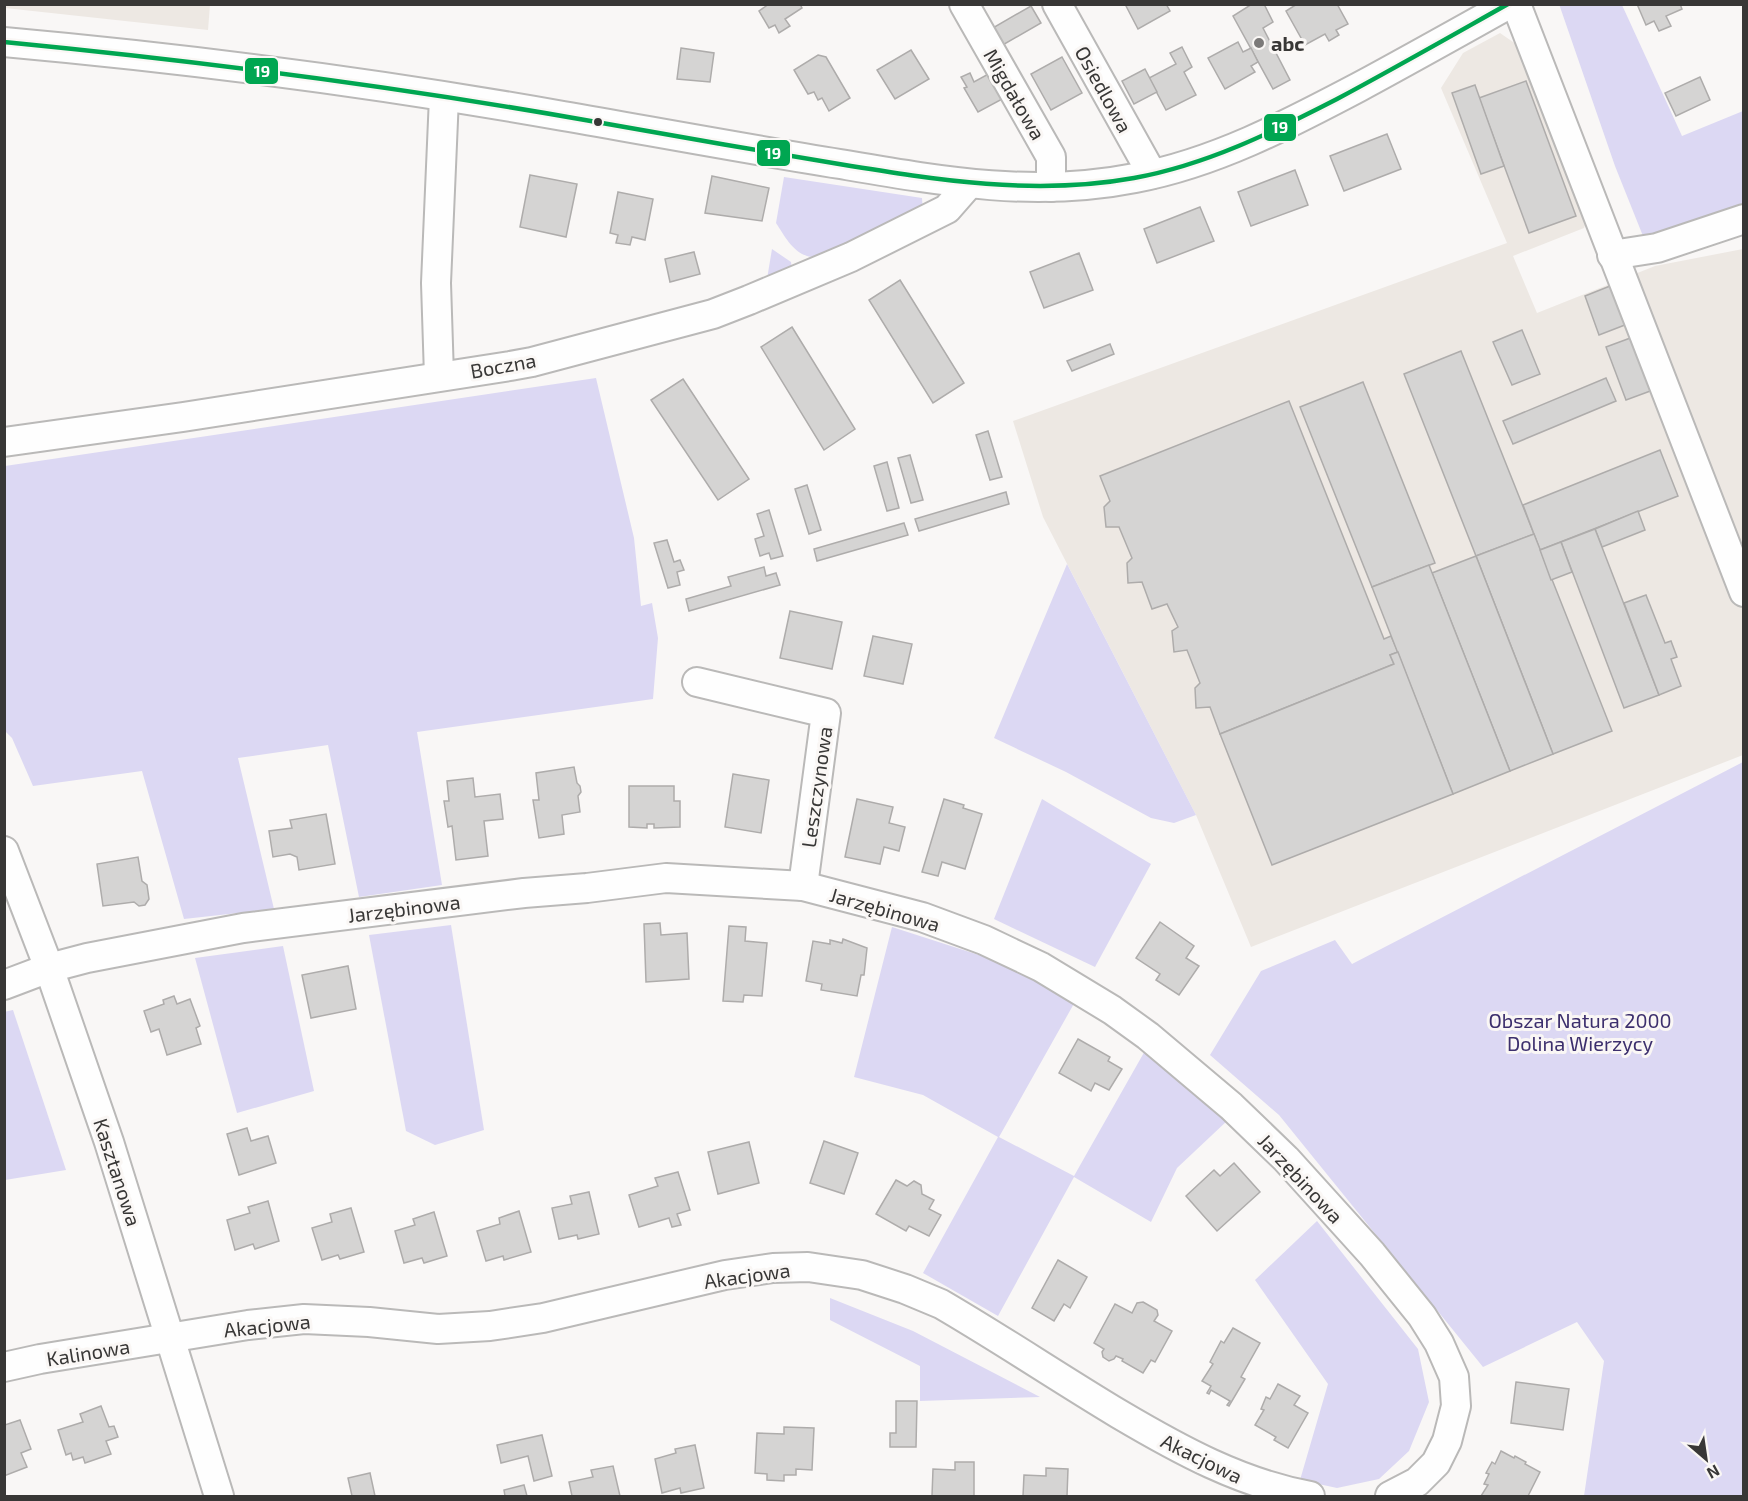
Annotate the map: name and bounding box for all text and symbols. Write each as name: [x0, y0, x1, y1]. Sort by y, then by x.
place label: abc: [1271, 31, 1304, 55]
marker: abc: [1252, 36, 1266, 50]
street label: Osiedlowa: [1070, 41, 1138, 137]
street label: Migdałowa: [979, 44, 1051, 144]
line badge: 19: [244, 57, 279, 85]
text: 19: [254, 61, 270, 80]
line badge: 19: [1263, 113, 1297, 142]
unlabelled marker: [592, 116, 604, 128]
text: 19: [1272, 117, 1288, 136]
line badge: 19: [756, 139, 791, 167]
text: 19: [765, 143, 781, 162]
street label: Boczna: [468, 347, 538, 383]
street label: Leszczynowa: [796, 725, 836, 849]
street label: Jarzębinowa: [827, 882, 943, 936]
street label: Jarzębinowa: [346, 889, 462, 927]
park label: Obszar Natura 2000 Dolina Wierzycy: [1488, 1008, 1672, 1055]
street label: Kasztanowa: [89, 1115, 147, 1229]
street label: Jarzębinowa: [1254, 1128, 1348, 1228]
street label: Akacjowa: [702, 1257, 792, 1293]
street label: Akacjowa: [222, 1309, 312, 1341]
street label: Kalinowa: [45, 1334, 131, 1370]
street label: Akacjowa: [1158, 1428, 1246, 1488]
north arrow: [1676, 1429, 1736, 1489]
text: N: [1704, 1461, 1723, 1484]

